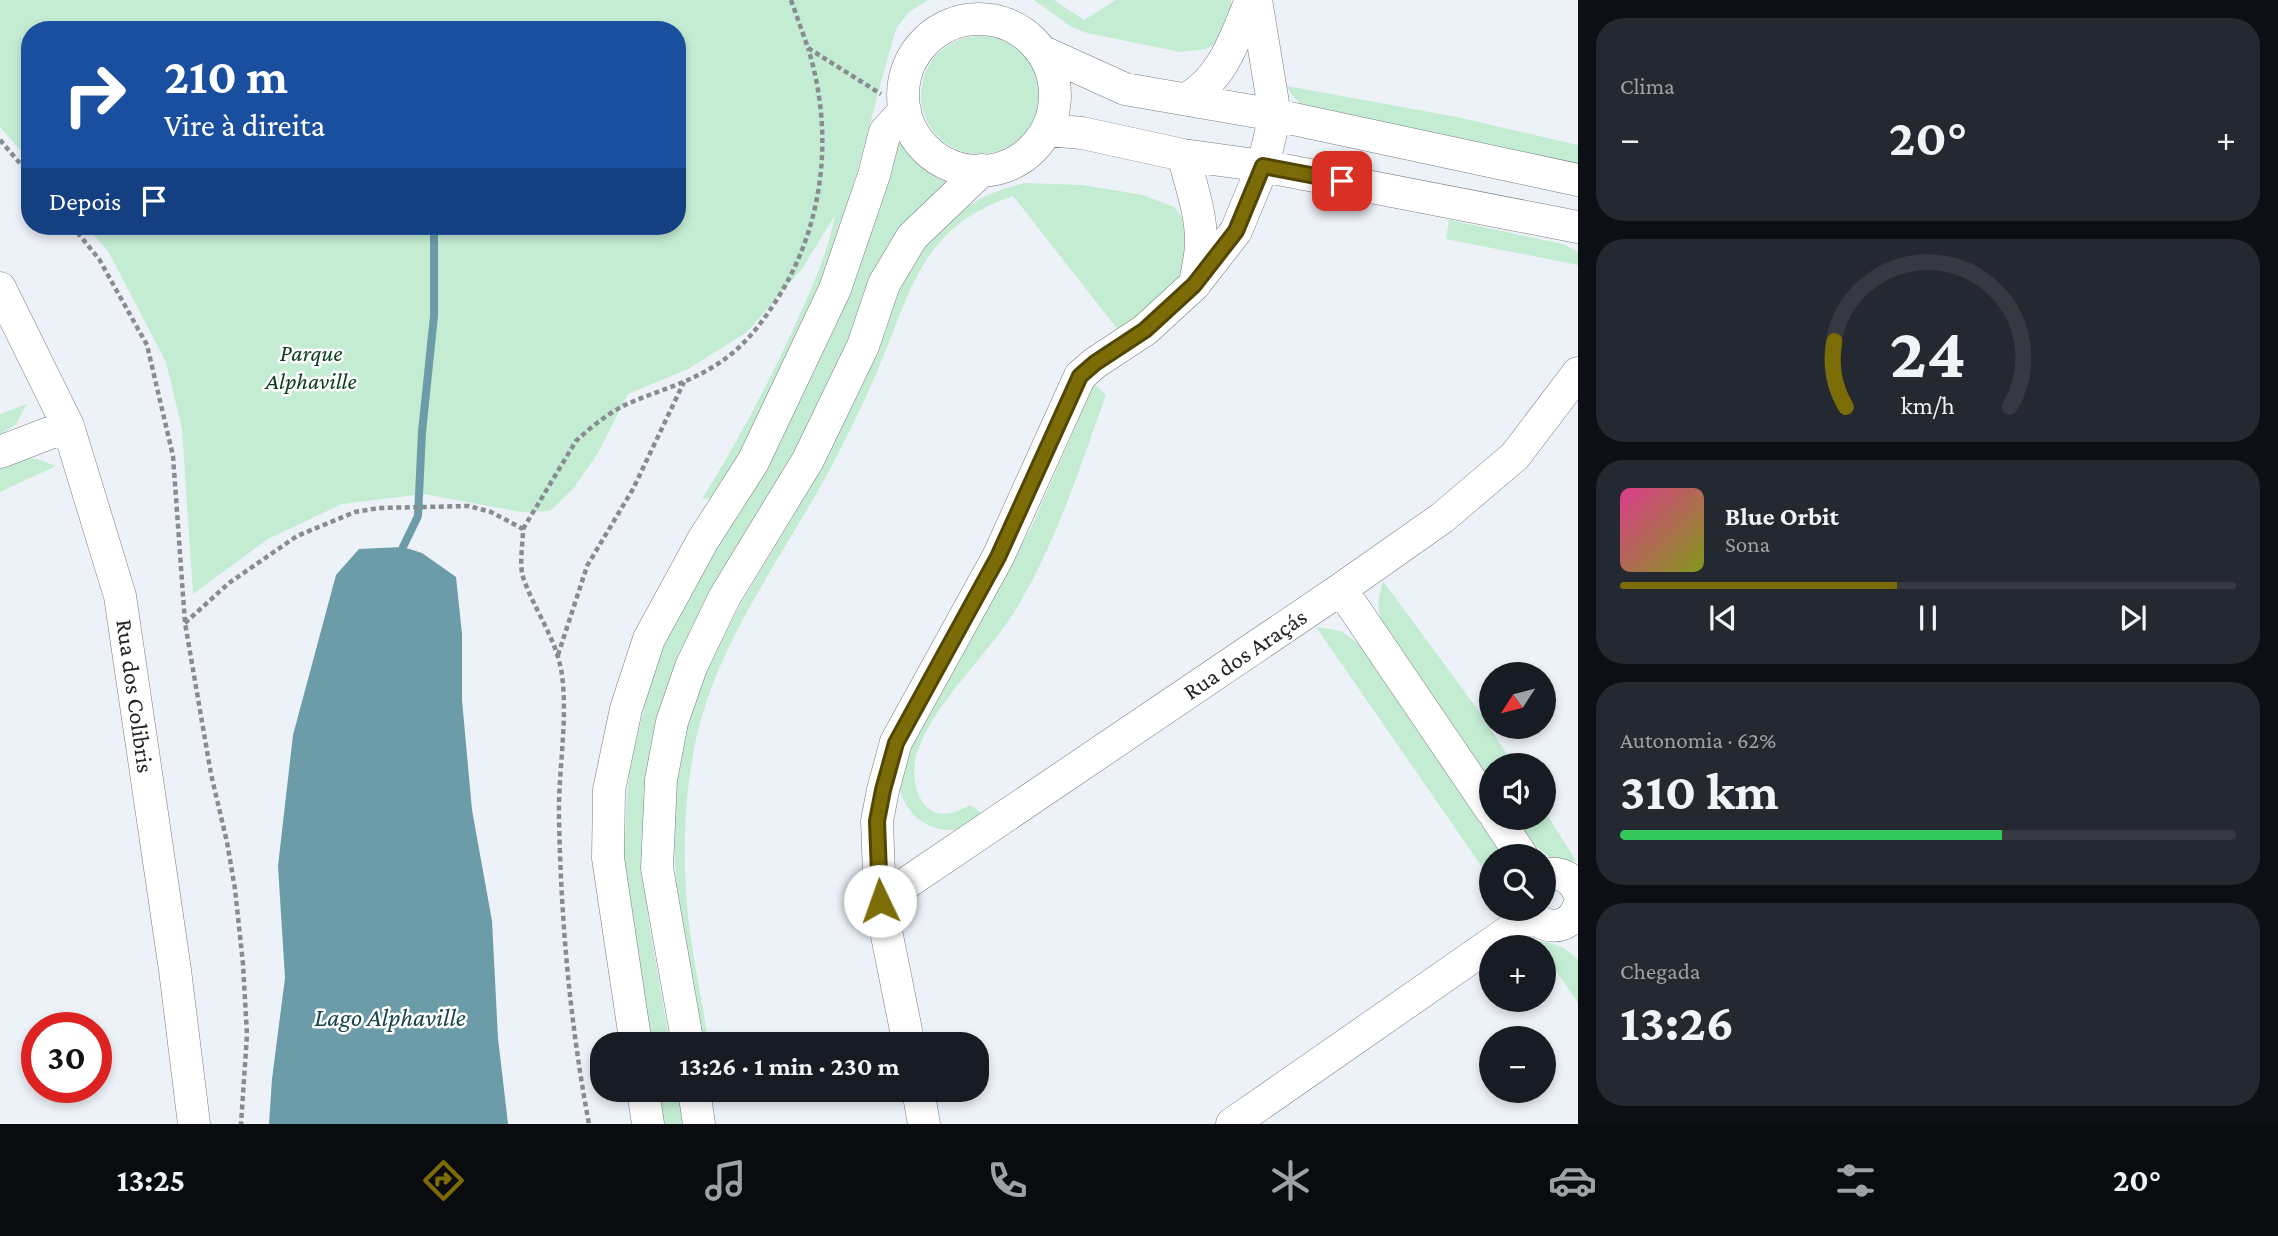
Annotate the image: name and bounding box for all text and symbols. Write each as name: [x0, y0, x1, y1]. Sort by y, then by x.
icon: right: [49, 49, 140, 140]
text: 210 m: [164, 49, 288, 104]
text: Clima: [1620, 73, 1675, 99]
text: Vire à direita: [164, 107, 325, 143]
text: 20°: [1889, 108, 1967, 166]
text: −: [1620, 117, 1640, 159]
text: +: [2216, 117, 2236, 159]
pin: [1312, 151, 1372, 211]
icon: arrive: [1323, 162, 1361, 200]
icon: arrive: [135, 182, 173, 220]
text: Depois: [49, 187, 121, 216]
text: 24: [1890, 312, 1966, 393]
park label: Parque Alphaville: [264, 339, 357, 394]
text: km/h: [1901, 392, 1955, 419]
text: Blue Orbit: [1725, 502, 1839, 531]
text: Sona: [1725, 531, 1770, 557]
icon: previous: [1704, 599, 1742, 637]
icon: pause: [1909, 599, 1947, 637]
icon: next: [2114, 599, 2152, 637]
street label: Rua dos Araçás: [1178, 602, 1312, 705]
street label: Rua dos Colibris: [111, 617, 160, 775]
north arrow: [1479, 662, 1556, 738]
map controls: [1479, 662, 1556, 1103]
text: Autonomia · 62%: [1620, 727, 1776, 753]
button: sound: [1479, 753, 1556, 830]
text: 310 km: [1620, 762, 1779, 820]
button: search: [1479, 844, 1556, 921]
position arrow: [843, 864, 917, 938]
button: +: [1479, 935, 1556, 1012]
text: Chegada: [1620, 958, 1700, 984]
text: 13:26: [1620, 993, 1734, 1051]
water label: Lago Alphaville: [314, 1003, 466, 1032]
speed limit sign: 30: [21, 1012, 112, 1103]
button: −: [1479, 1026, 1556, 1103]
text: 13:26 · 1 min · 230 m: [679, 1052, 900, 1081]
icon: directions: [419, 1156, 468, 1205]
icon: music: [701, 1156, 750, 1205]
icon: phone: [983, 1156, 1032, 1205]
icon: climate: [1266, 1156, 1315, 1205]
icon: car: [1548, 1156, 1597, 1205]
icon: filters: [1831, 1156, 1880, 1205]
text: 13:25: [117, 1162, 185, 1198]
text: 20°: [2113, 1162, 2161, 1198]

